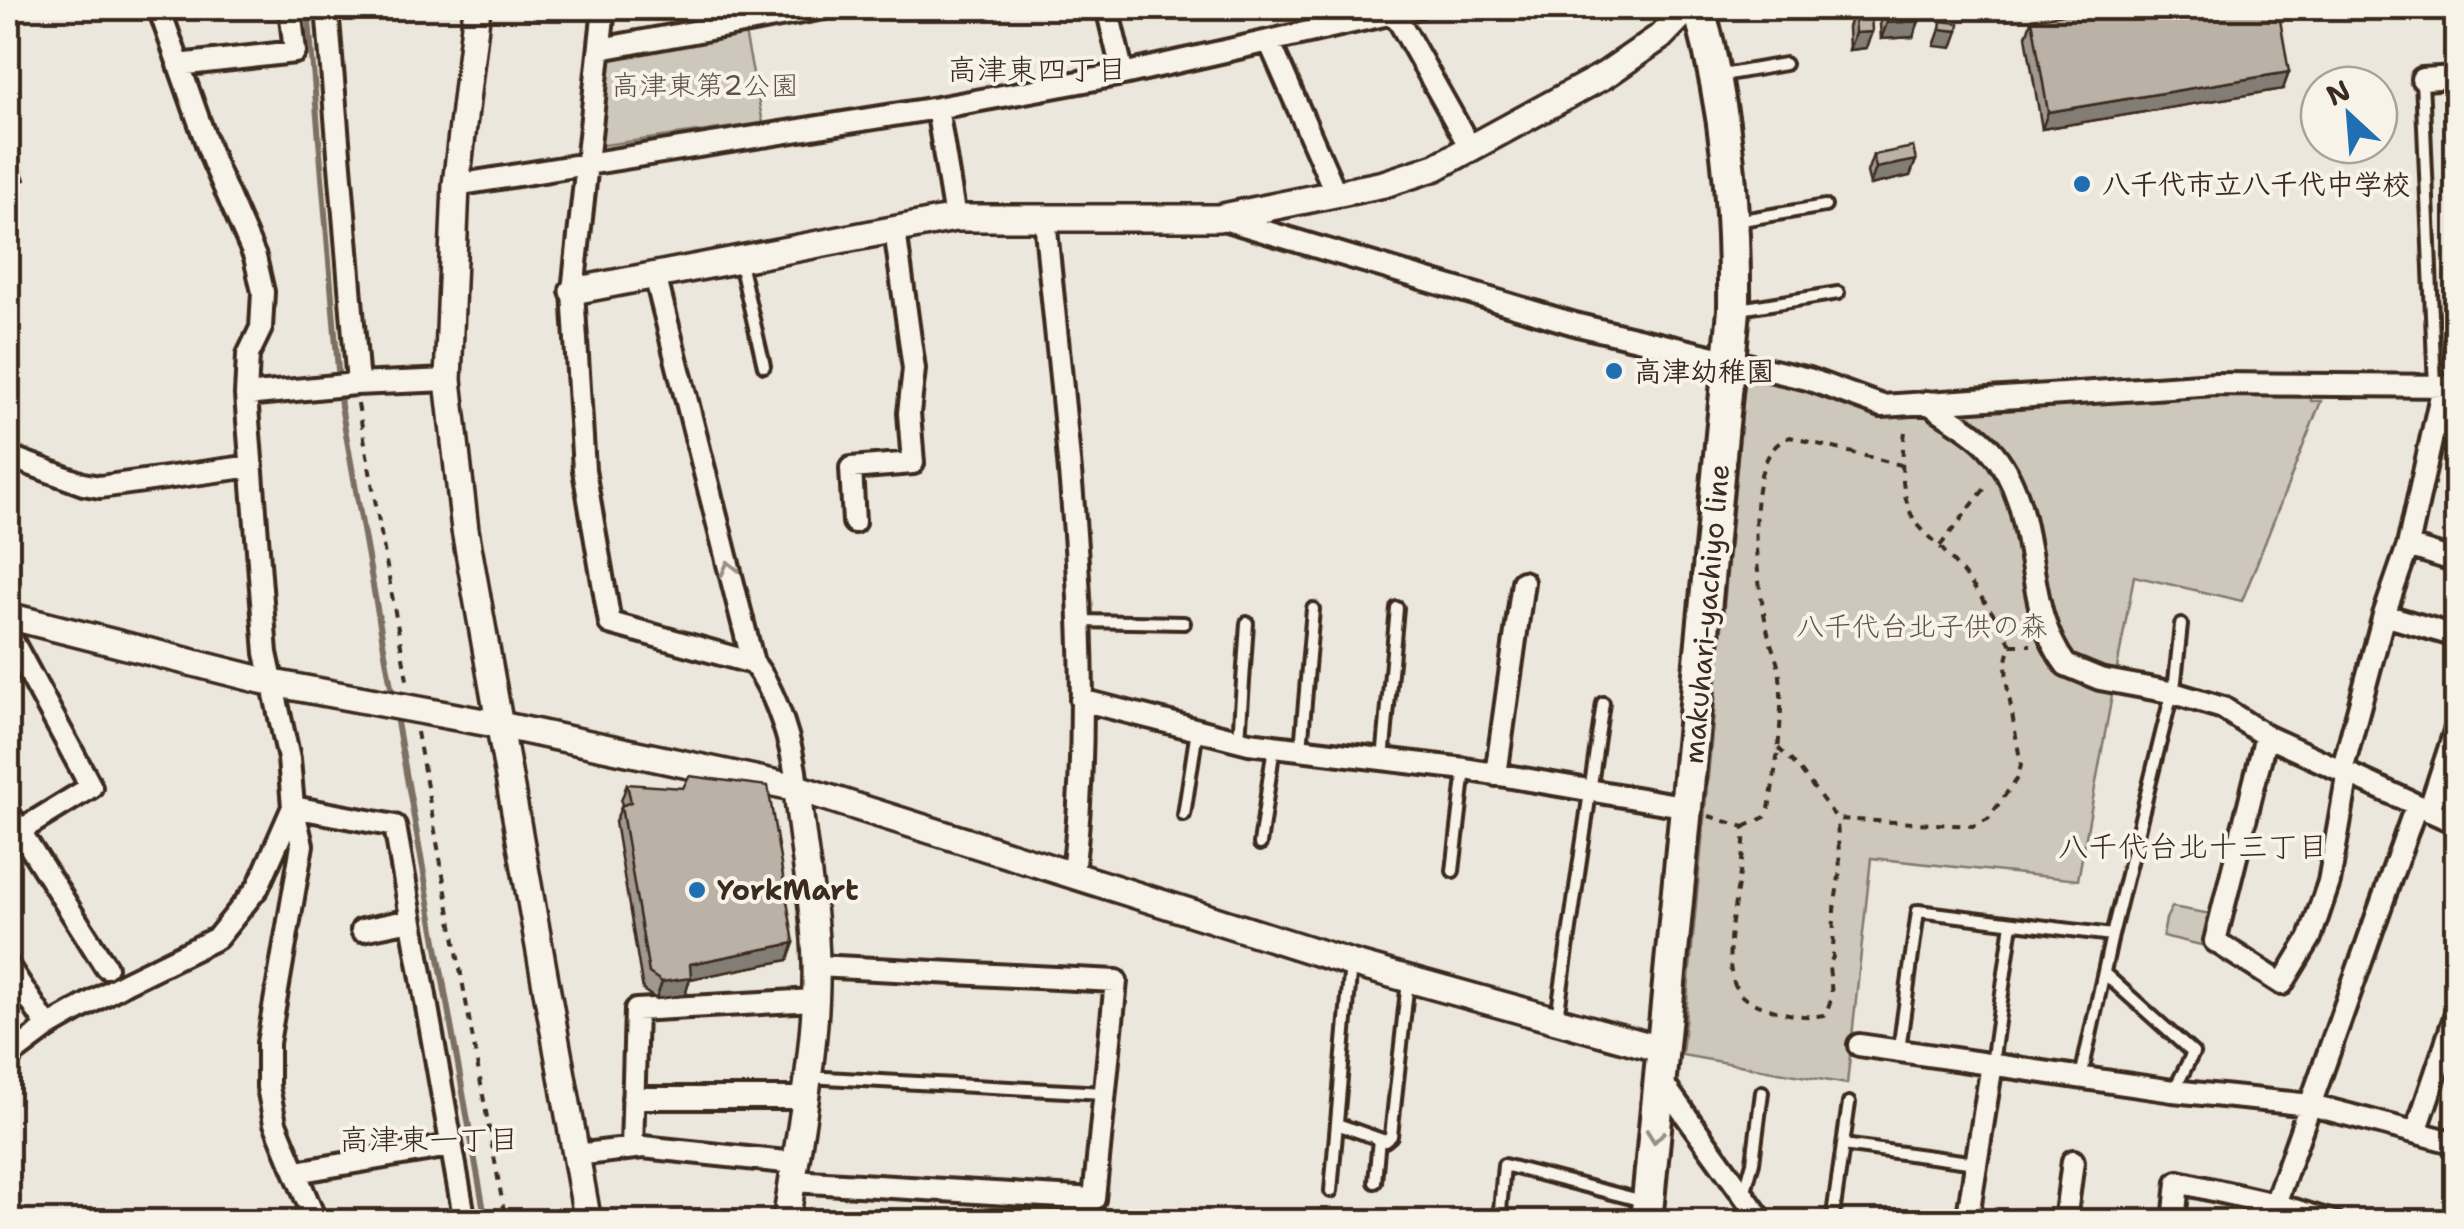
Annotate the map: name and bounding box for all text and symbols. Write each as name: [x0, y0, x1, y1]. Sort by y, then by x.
district label: 高津東四丁目: [947, 49, 1127, 90]
north arrow: [2299, 65, 2399, 165]
park label: 高津東第2公園: [611, 66, 799, 104]
text: N: [2320, 71, 2356, 114]
place label: 八千代市立八千代中学校: [2102, 165, 2410, 203]
marker: 八千代市立八千代中学校: [2071, 173, 2093, 195]
place label: 高津幼稚園: [1634, 352, 1774, 390]
marker: 高津幼稚園: [1603, 360, 1625, 382]
street label: makuhari-yachiyo line: [1674, 463, 1738, 765]
one-way arrow: [720, 560, 741, 577]
park label: 八千代台北子供の森: [1796, 607, 2048, 645]
district label: 八千代台北十三丁目: [2058, 826, 2328, 867]
place label: YorkMart: [717, 871, 859, 909]
marker: YorkMart: [686, 879, 708, 901]
district label: 高津東一丁目: [339, 1119, 519, 1160]
one-way arrow: [1645, 1128, 1666, 1144]

